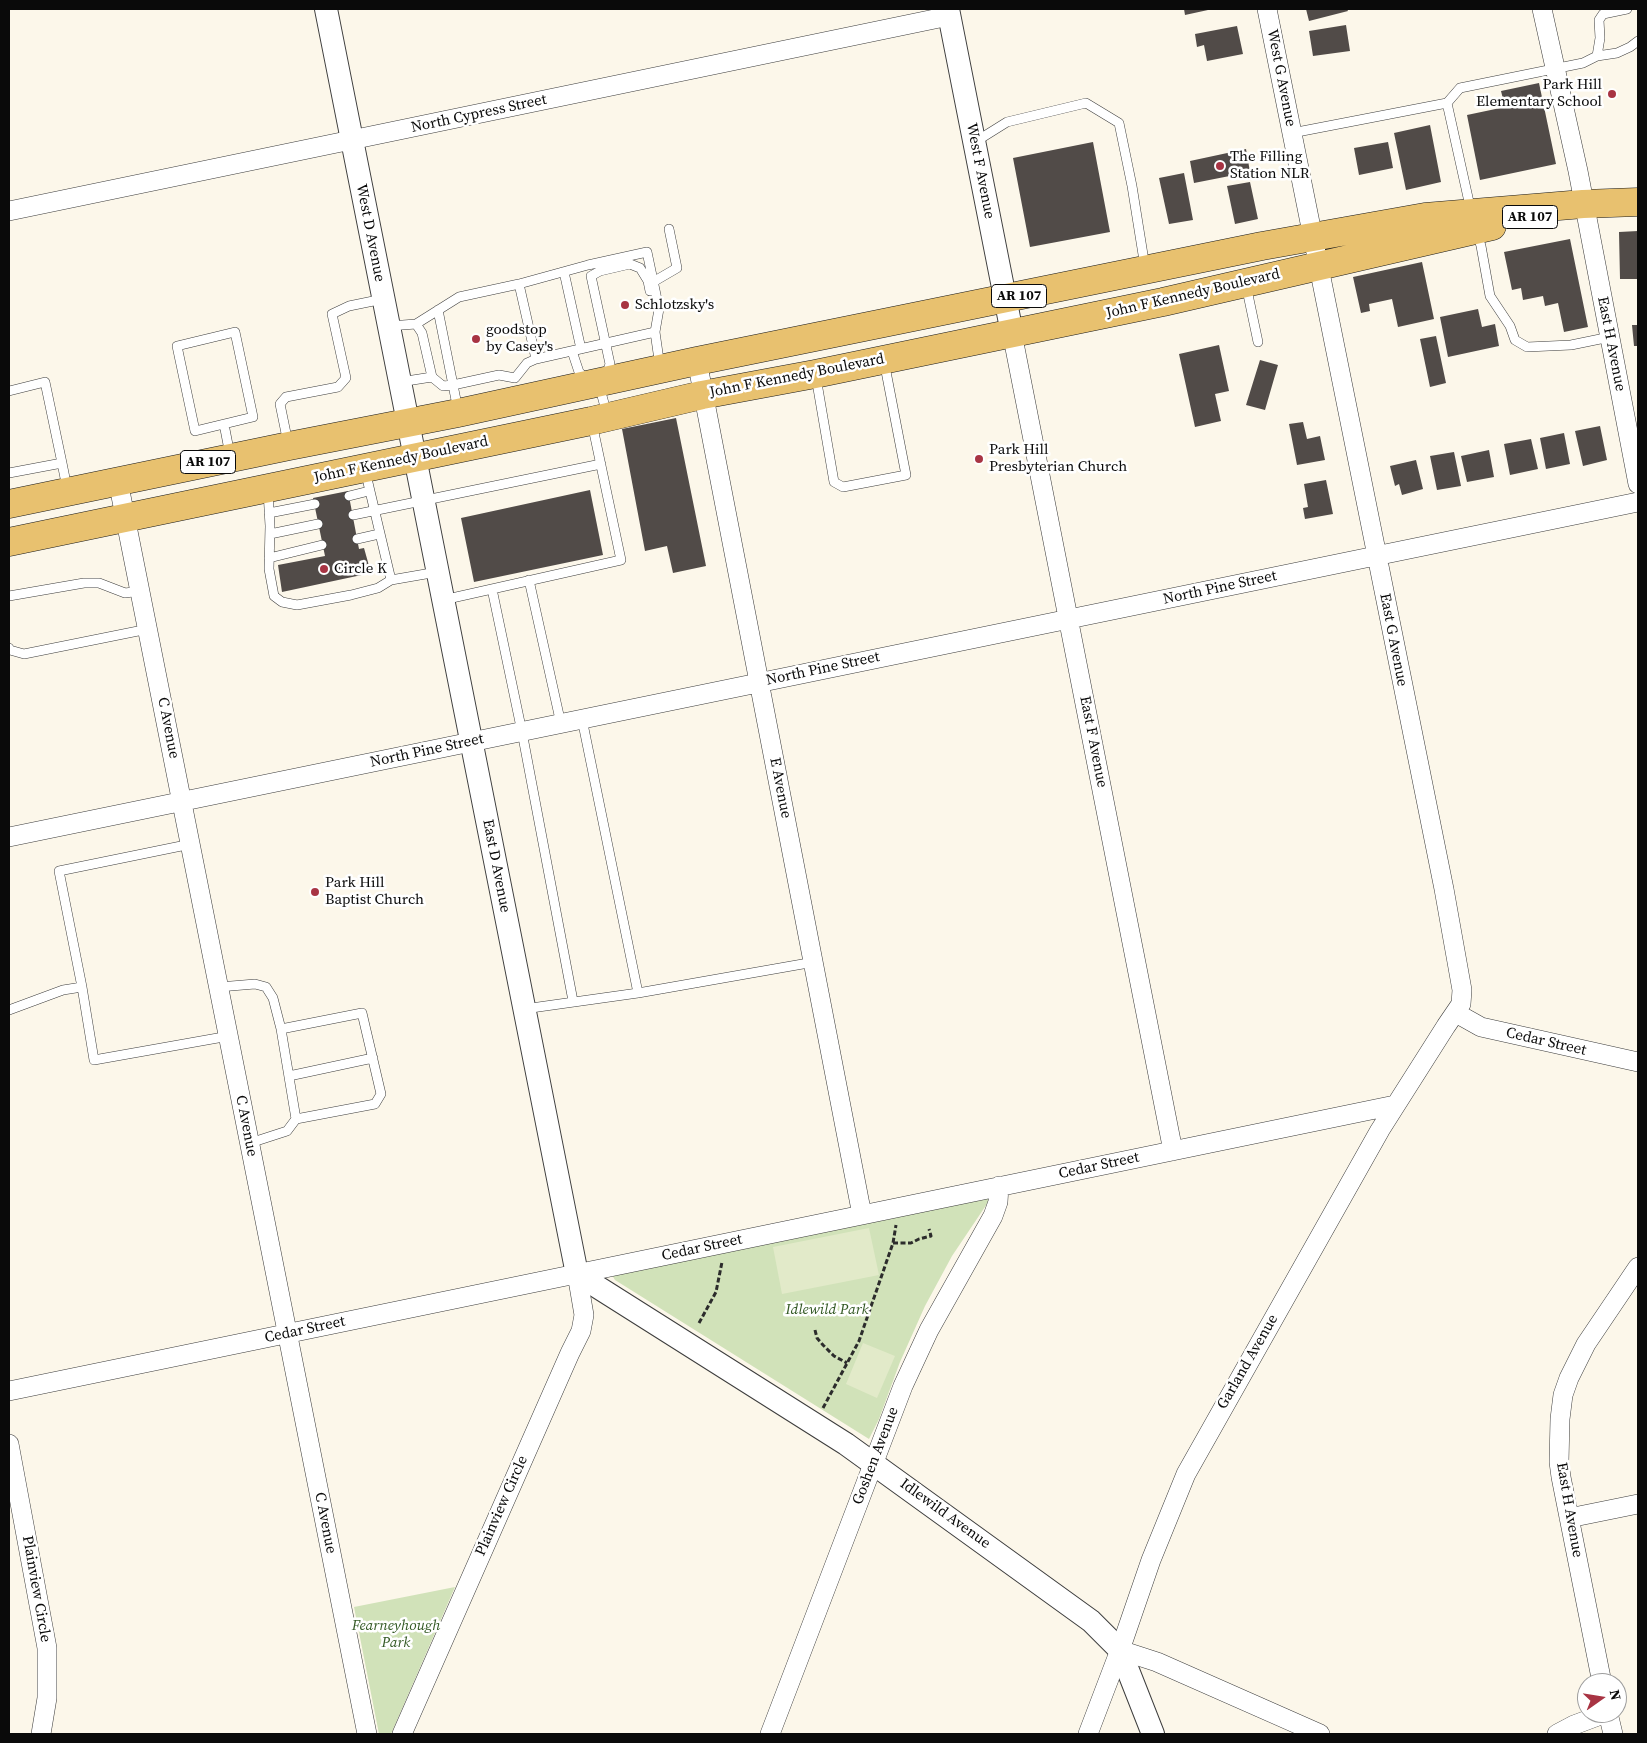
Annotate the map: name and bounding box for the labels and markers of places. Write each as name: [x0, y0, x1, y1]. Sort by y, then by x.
place label: Park Hill Elementary School: [1476, 76, 1602, 111]
marker: Park Hill Elementary School: [1606, 88, 1618, 100]
place label: The Filling Station NLR: [1230, 148, 1309, 183]
marker: The Filling Station NLR: [1214, 160, 1226, 172]
place label: Schlotzsky's: [635, 296, 714, 314]
marker: Schlotzsky's: [619, 299, 631, 311]
place label: goodstop by Casey's: [486, 321, 553, 356]
marker: goodstop by Casey's: [470, 333, 482, 345]
place label: Park Hill Presbyterian Church: [989, 441, 1127, 476]
marker: Park Hill Presbyterian Church: [973, 453, 985, 465]
place label: Circle K: [334, 560, 387, 578]
marker: Circle K: [318, 563, 330, 575]
place label: Park Hill Baptist Church: [325, 874, 424, 909]
marker: Park Hill Baptist Church: [309, 886, 321, 898]

